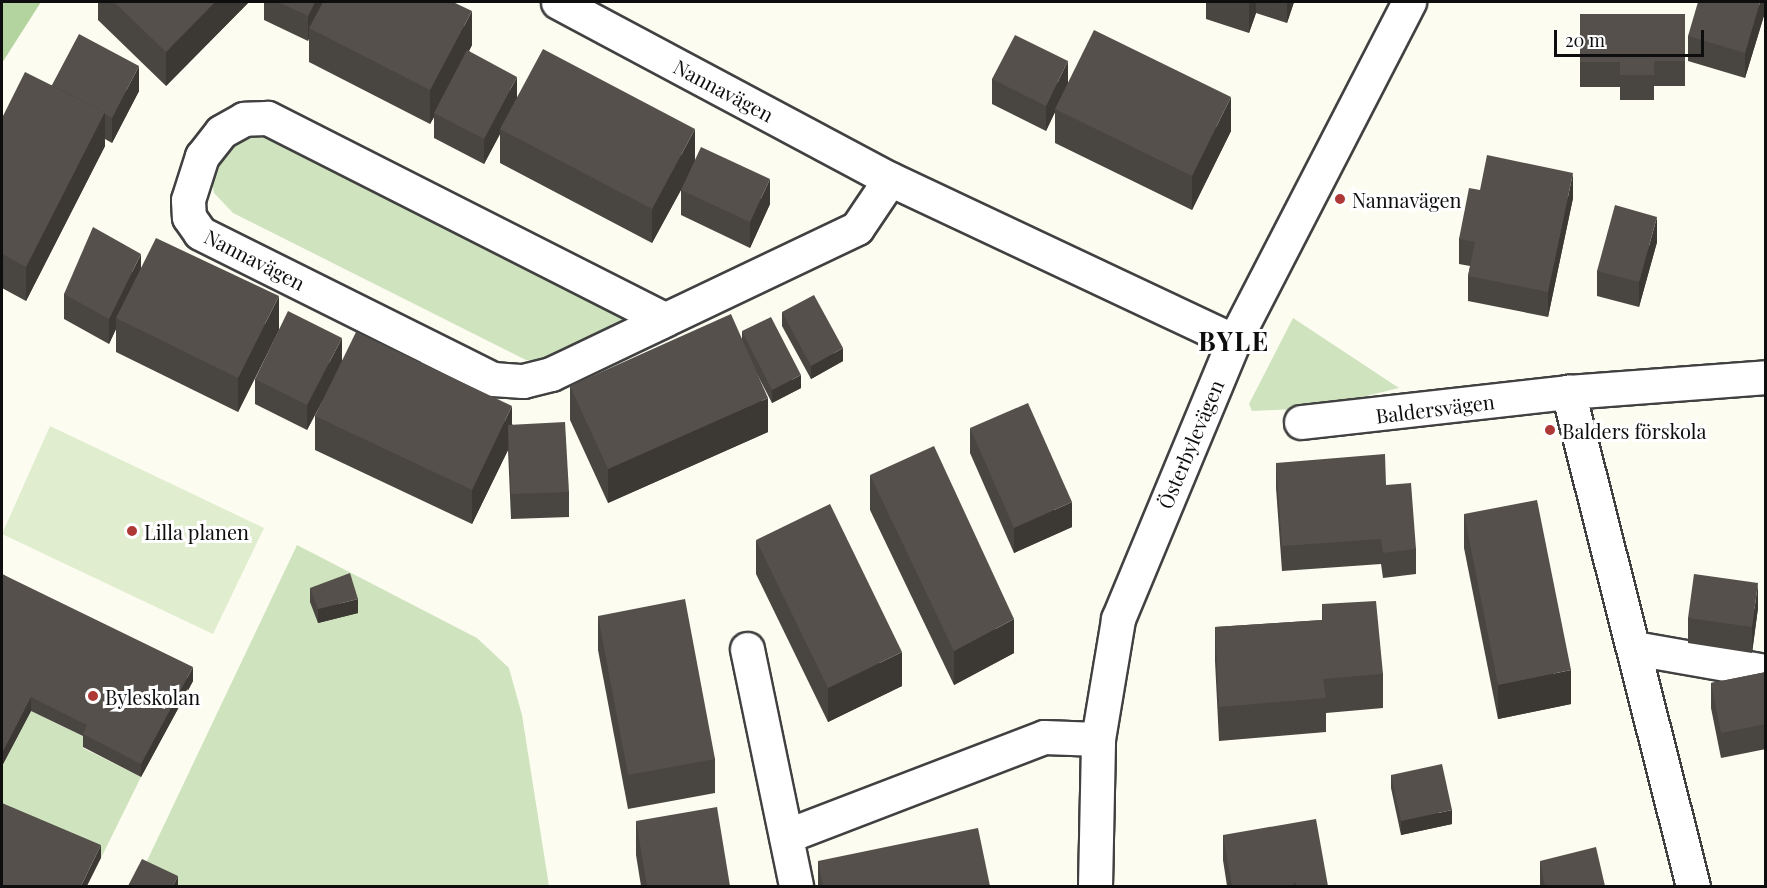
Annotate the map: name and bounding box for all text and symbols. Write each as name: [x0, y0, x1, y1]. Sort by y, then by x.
scale bar: [1557, 18, 1707, 56]
text: 20 m: [1565, 28, 1605, 52]
street label: Nannavägen: [670, 54, 778, 126]
place label: Nannavägen: [1352, 187, 1461, 211]
marker: Nannavägen: [1333, 192, 1347, 206]
street label: Nannavägen: [201, 223, 309, 295]
district label: BYLE: [1198, 325, 1270, 357]
street label: Österbylevägen: [1152, 376, 1228, 512]
street label: Baldersvägen: [1374, 389, 1496, 427]
place label: Balders förskola: [1562, 418, 1706, 442]
marker: Balders förskola: [1543, 423, 1557, 437]
place label: Lilla planen: [144, 519, 249, 543]
marker: Lilla planen: [125, 524, 139, 538]
place label: Byleskolan: [105, 684, 200, 708]
marker: Byleskolan: [86, 689, 100, 703]

